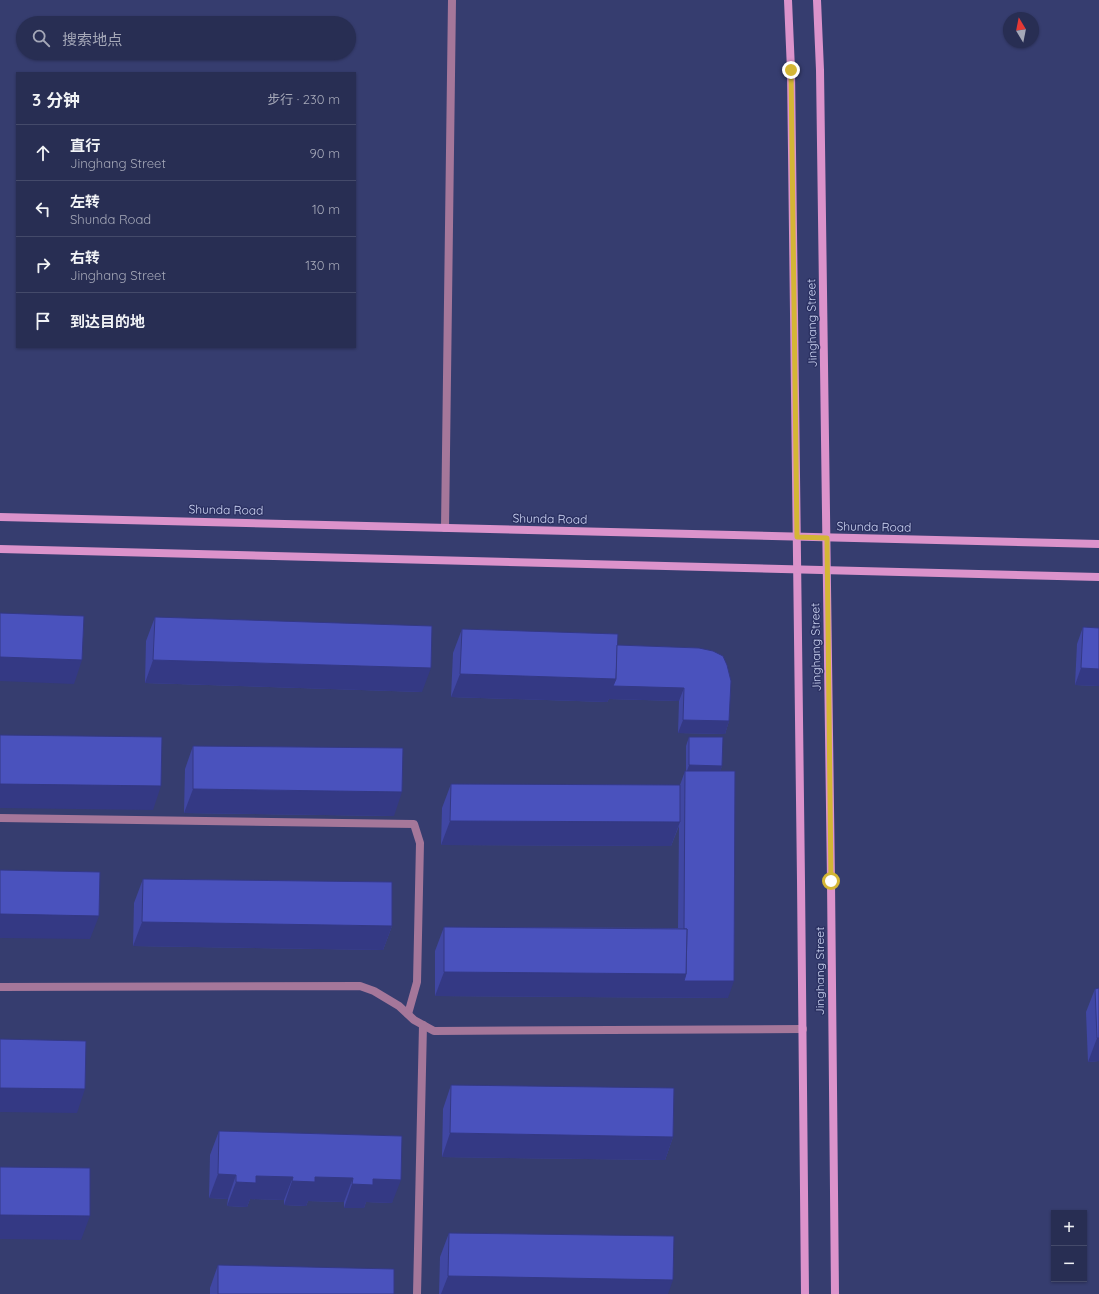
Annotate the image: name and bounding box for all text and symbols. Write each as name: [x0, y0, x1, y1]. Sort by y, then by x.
north arrow: [1003, 12, 1039, 48]
search box: [16, 16, 356, 60]
icon: search: [30, 27, 52, 49]
text: 搜索地点: [62, 30, 122, 49]
route end: [782, 61, 800, 79]
text: 3 分钟: [32, 89, 80, 110]
text: 步行 · 230 m: [267, 91, 340, 107]
text: 直行: [70, 136, 100, 155]
icon: ahead: [32, 142, 54, 164]
text: 90 m: [310, 145, 340, 161]
text: Jinghang Street: [70, 155, 166, 171]
text: 左转: [70, 192, 100, 211]
icon: left: [32, 198, 54, 220]
text: 10 m: [312, 201, 340, 217]
text: Shunda Road: [70, 211, 151, 227]
text: 右转: [70, 248, 100, 267]
icon: right: [32, 254, 54, 276]
text: 130 m: [305, 257, 340, 273]
text: Jinghang Street: [70, 267, 166, 283]
street label: Jinghang Street: [803, 279, 820, 367]
icon: arrive: [32, 310, 54, 332]
text: 到达目的地: [70, 312, 145, 331]
street label: Shunda Road: [188, 501, 264, 518]
street label: Shunda Road: [512, 510, 588, 527]
street label: Shunda Road: [836, 518, 912, 535]
street label: Jinghang Street: [807, 603, 824, 691]
route start: [822, 872, 840, 890]
street label: Jinghang Street: [812, 927, 827, 1015]
map controls: [1051, 1210, 1087, 1282]
button: +: [1051, 1210, 1087, 1246]
button: −: [1051, 1246, 1087, 1282]

